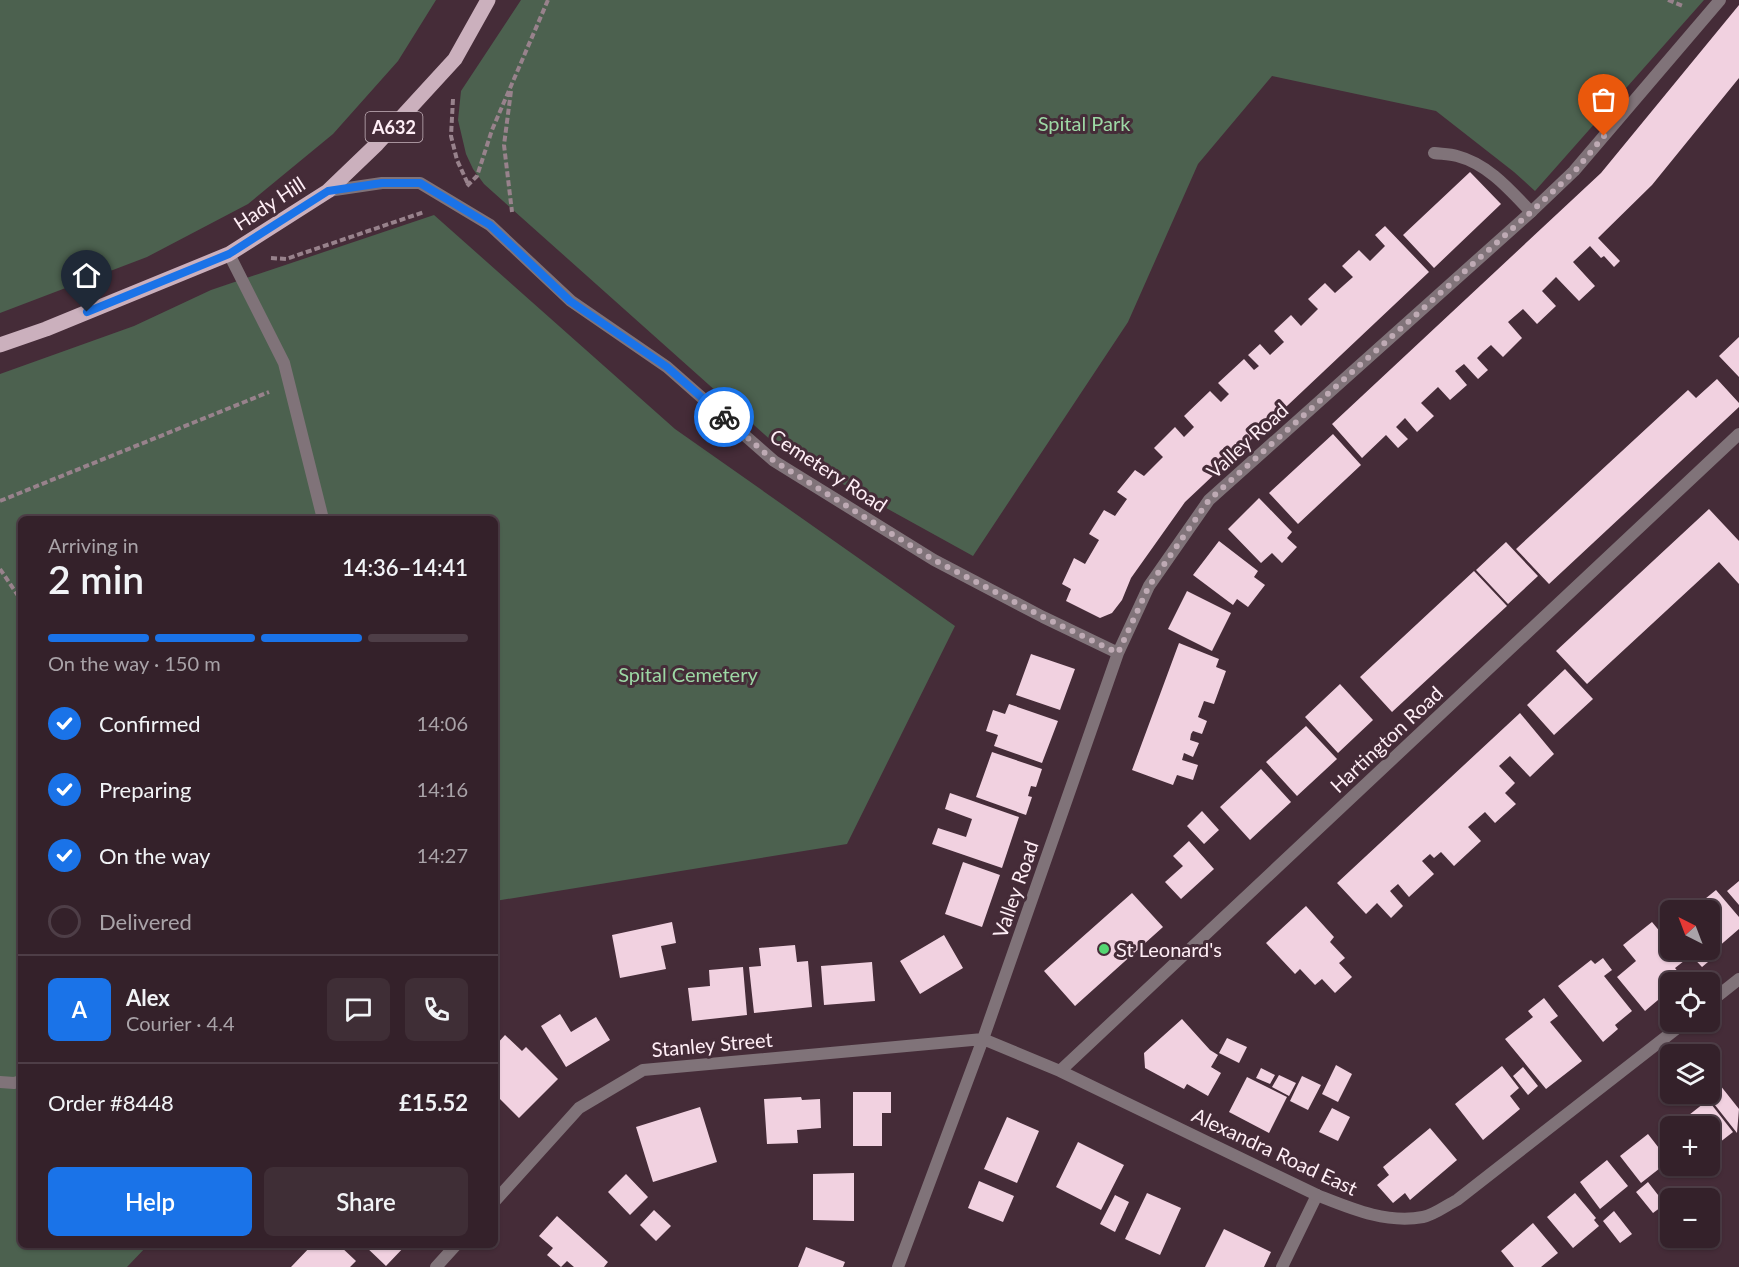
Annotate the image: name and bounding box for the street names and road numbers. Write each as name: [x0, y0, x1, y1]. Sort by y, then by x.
road number: A632: [366, 112, 422, 142]
street label: Hady Hill: [229, 171, 309, 235]
street label: Valley Road: [1201, 397, 1293, 483]
street label: Cemetery Road: [766, 423, 892, 517]
street label: Hartington Road: [1325, 681, 1447, 797]
street label: Valley Road: [987, 837, 1043, 941]
street label: Stanley Street: [651, 1027, 773, 1061]
street label: Alexandra Road East: [1188, 1102, 1362, 1200]

